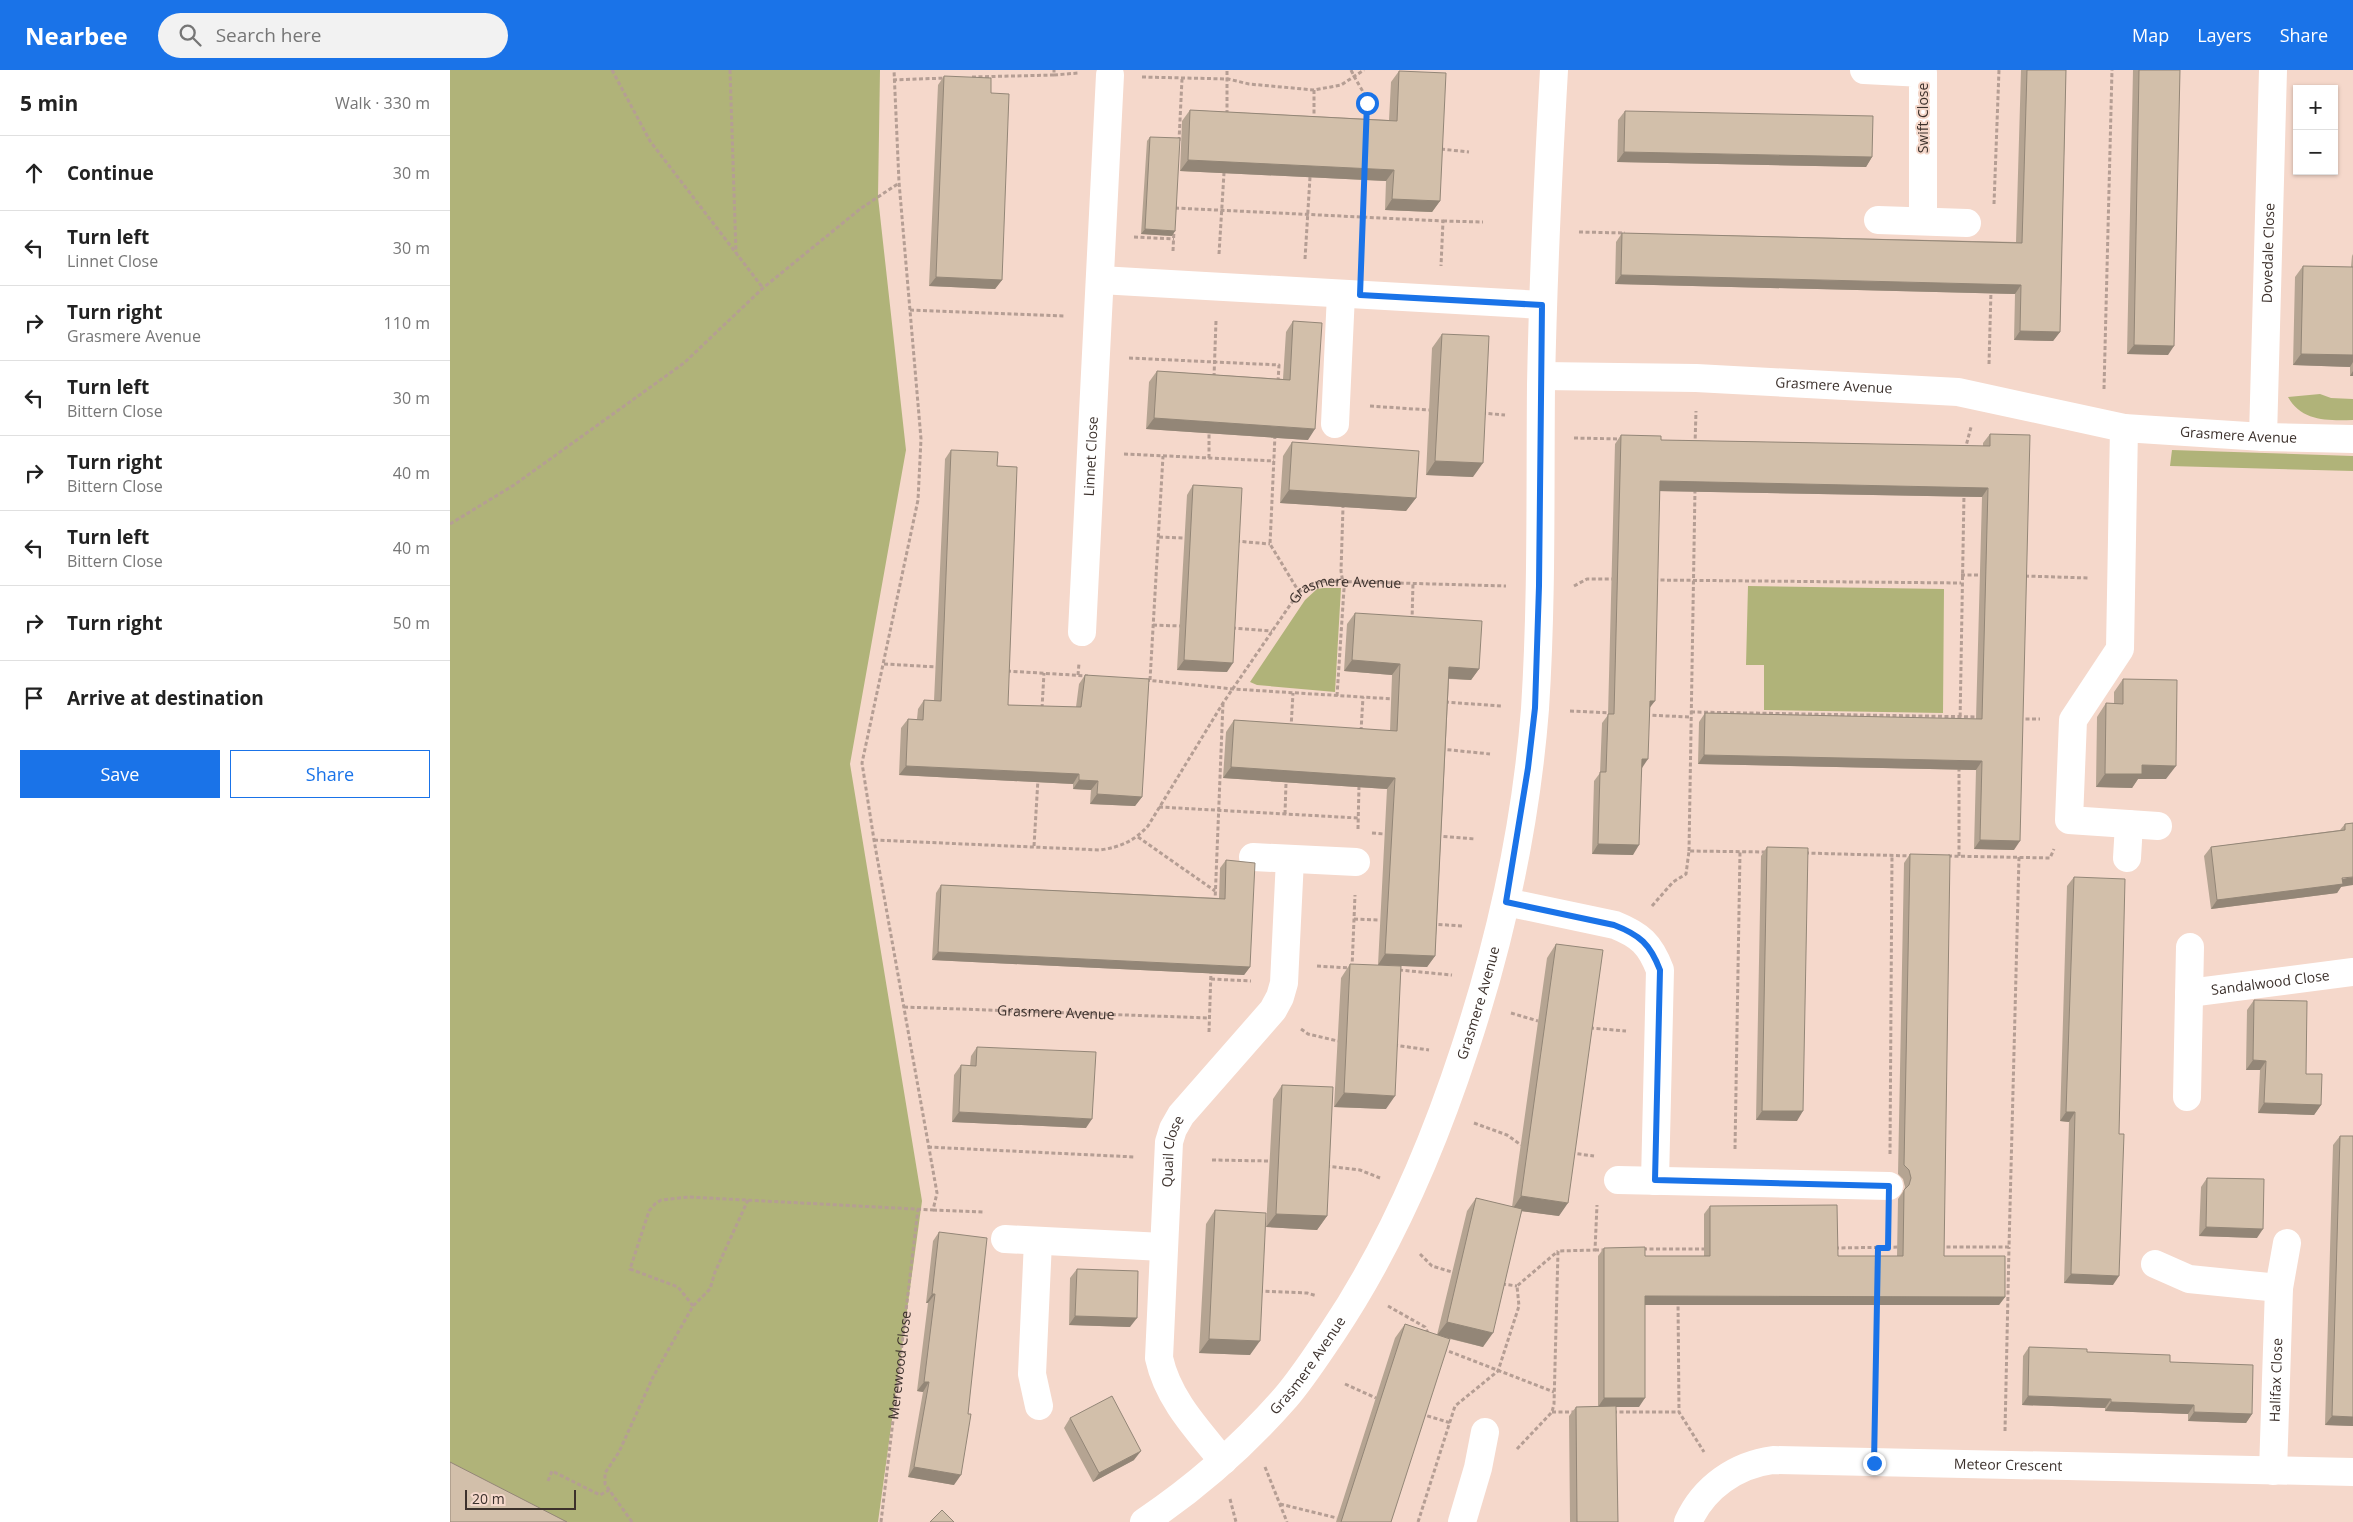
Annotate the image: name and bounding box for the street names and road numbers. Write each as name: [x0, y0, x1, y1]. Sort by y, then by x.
street label: Swift Close: [1913, 83, 1932, 153]
street label: Dovedale Close: [2257, 203, 2278, 303]
street label: Grasmere Avenue: [1775, 372, 1893, 397]
street label: Linnet Close: [1079, 416, 1102, 497]
street label: Grasmere Avenue: [2179, 422, 2297, 447]
street label: Grasmere Avenue: [1284, 571, 1402, 607]
street label: Grasmere Avenue: [1452, 944, 1503, 1062]
street label: Sandalwood Close: [2210, 965, 2331, 999]
street label: Grasmere Avenue: [997, 1000, 1115, 1024]
street label: Quail Close: [1157, 1111, 1188, 1188]
street label: Merewood Close: [883, 1310, 915, 1420]
street label: Grasmere Avenue: [1265, 1312, 1350, 1418]
street label: Halifax Close: [2265, 1338, 2286, 1422]
street label: Meteor Crescent: [1954, 1454, 2063, 1475]

